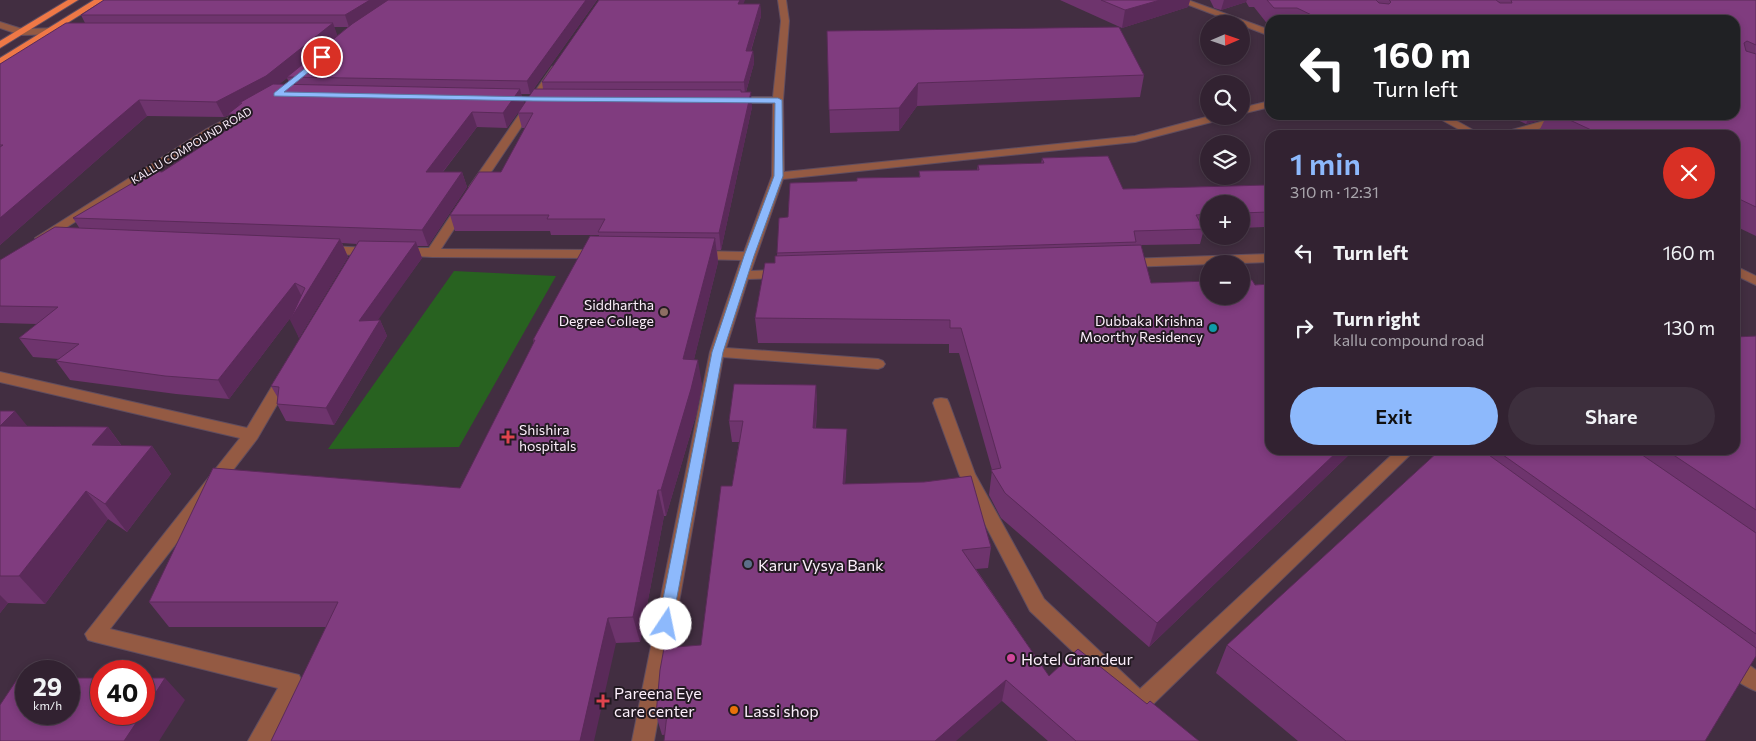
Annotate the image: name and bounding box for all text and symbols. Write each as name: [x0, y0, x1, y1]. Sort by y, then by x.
north arrow: [1200, 15, 1250, 65]
map controls: [1200, 15, 1250, 305]
text: 160 m: [1373, 32, 1471, 75]
icon: left: [1290, 35, 1355, 100]
pin: [301, 36, 343, 78]
icon: arrive: [308, 43, 336, 71]
button: search: [1200, 75, 1250, 125]
text: Turn left: [1373, 75, 1458, 102]
street label: KALLU COMPOUND ROAD: [128, 104, 254, 186]
button: layers: [1200, 135, 1250, 185]
text: 1 min: [1290, 144, 1361, 181]
button: close: [1663, 147, 1715, 199]
text: 310 m · 12:31: [1290, 182, 1379, 201]
button: +: [1200, 195, 1250, 245]
icon: left: [1290, 239, 1318, 267]
text: Turn left: [1333, 241, 1408, 264]
text: 160 m: [1663, 241, 1715, 264]
button: −: [1200, 255, 1250, 305]
place label: Siddhartha Degree College: [559, 296, 654, 329]
marker: Siddhartha Degree College: [658, 306, 670, 318]
text: Turn right: [1333, 307, 1420, 330]
place label: Dubbaka Krishna Moorthy Residency: [1080, 312, 1203, 345]
icon: right: [1290, 314, 1318, 342]
text: 130 m: [1663, 316, 1715, 339]
marker: Dubbaka Krishna Moorthy Residency: [1207, 322, 1219, 334]
text: kallu compound road: [1333, 330, 1484, 349]
button: Exit: [1290, 387, 1498, 445]
button: Share: [1508, 387, 1715, 445]
place label: Shishira hospitals: [519, 421, 576, 454]
marker: Shishira hospitals: [501, 430, 515, 444]
place label: Karur Vysya Bank: [758, 555, 884, 574]
marker: Karur Vysya Bank: [742, 558, 754, 570]
position arrow: [639, 597, 691, 649]
place label: Hotel Grandeur: [1021, 649, 1134, 668]
marker: Hotel Grandeur: [1005, 652, 1017, 664]
speed limit sign: 40: [90, 660, 155, 725]
text: 29: [33, 671, 62, 701]
place label: Pareena Eye care center: [614, 683, 702, 720]
marker: Pareena Eye care center: [596, 694, 610, 708]
text: km/h: [33, 698, 62, 712]
place label: Lassi shop: [744, 701, 819, 720]
marker: Lassi shop: [728, 704, 740, 716]

